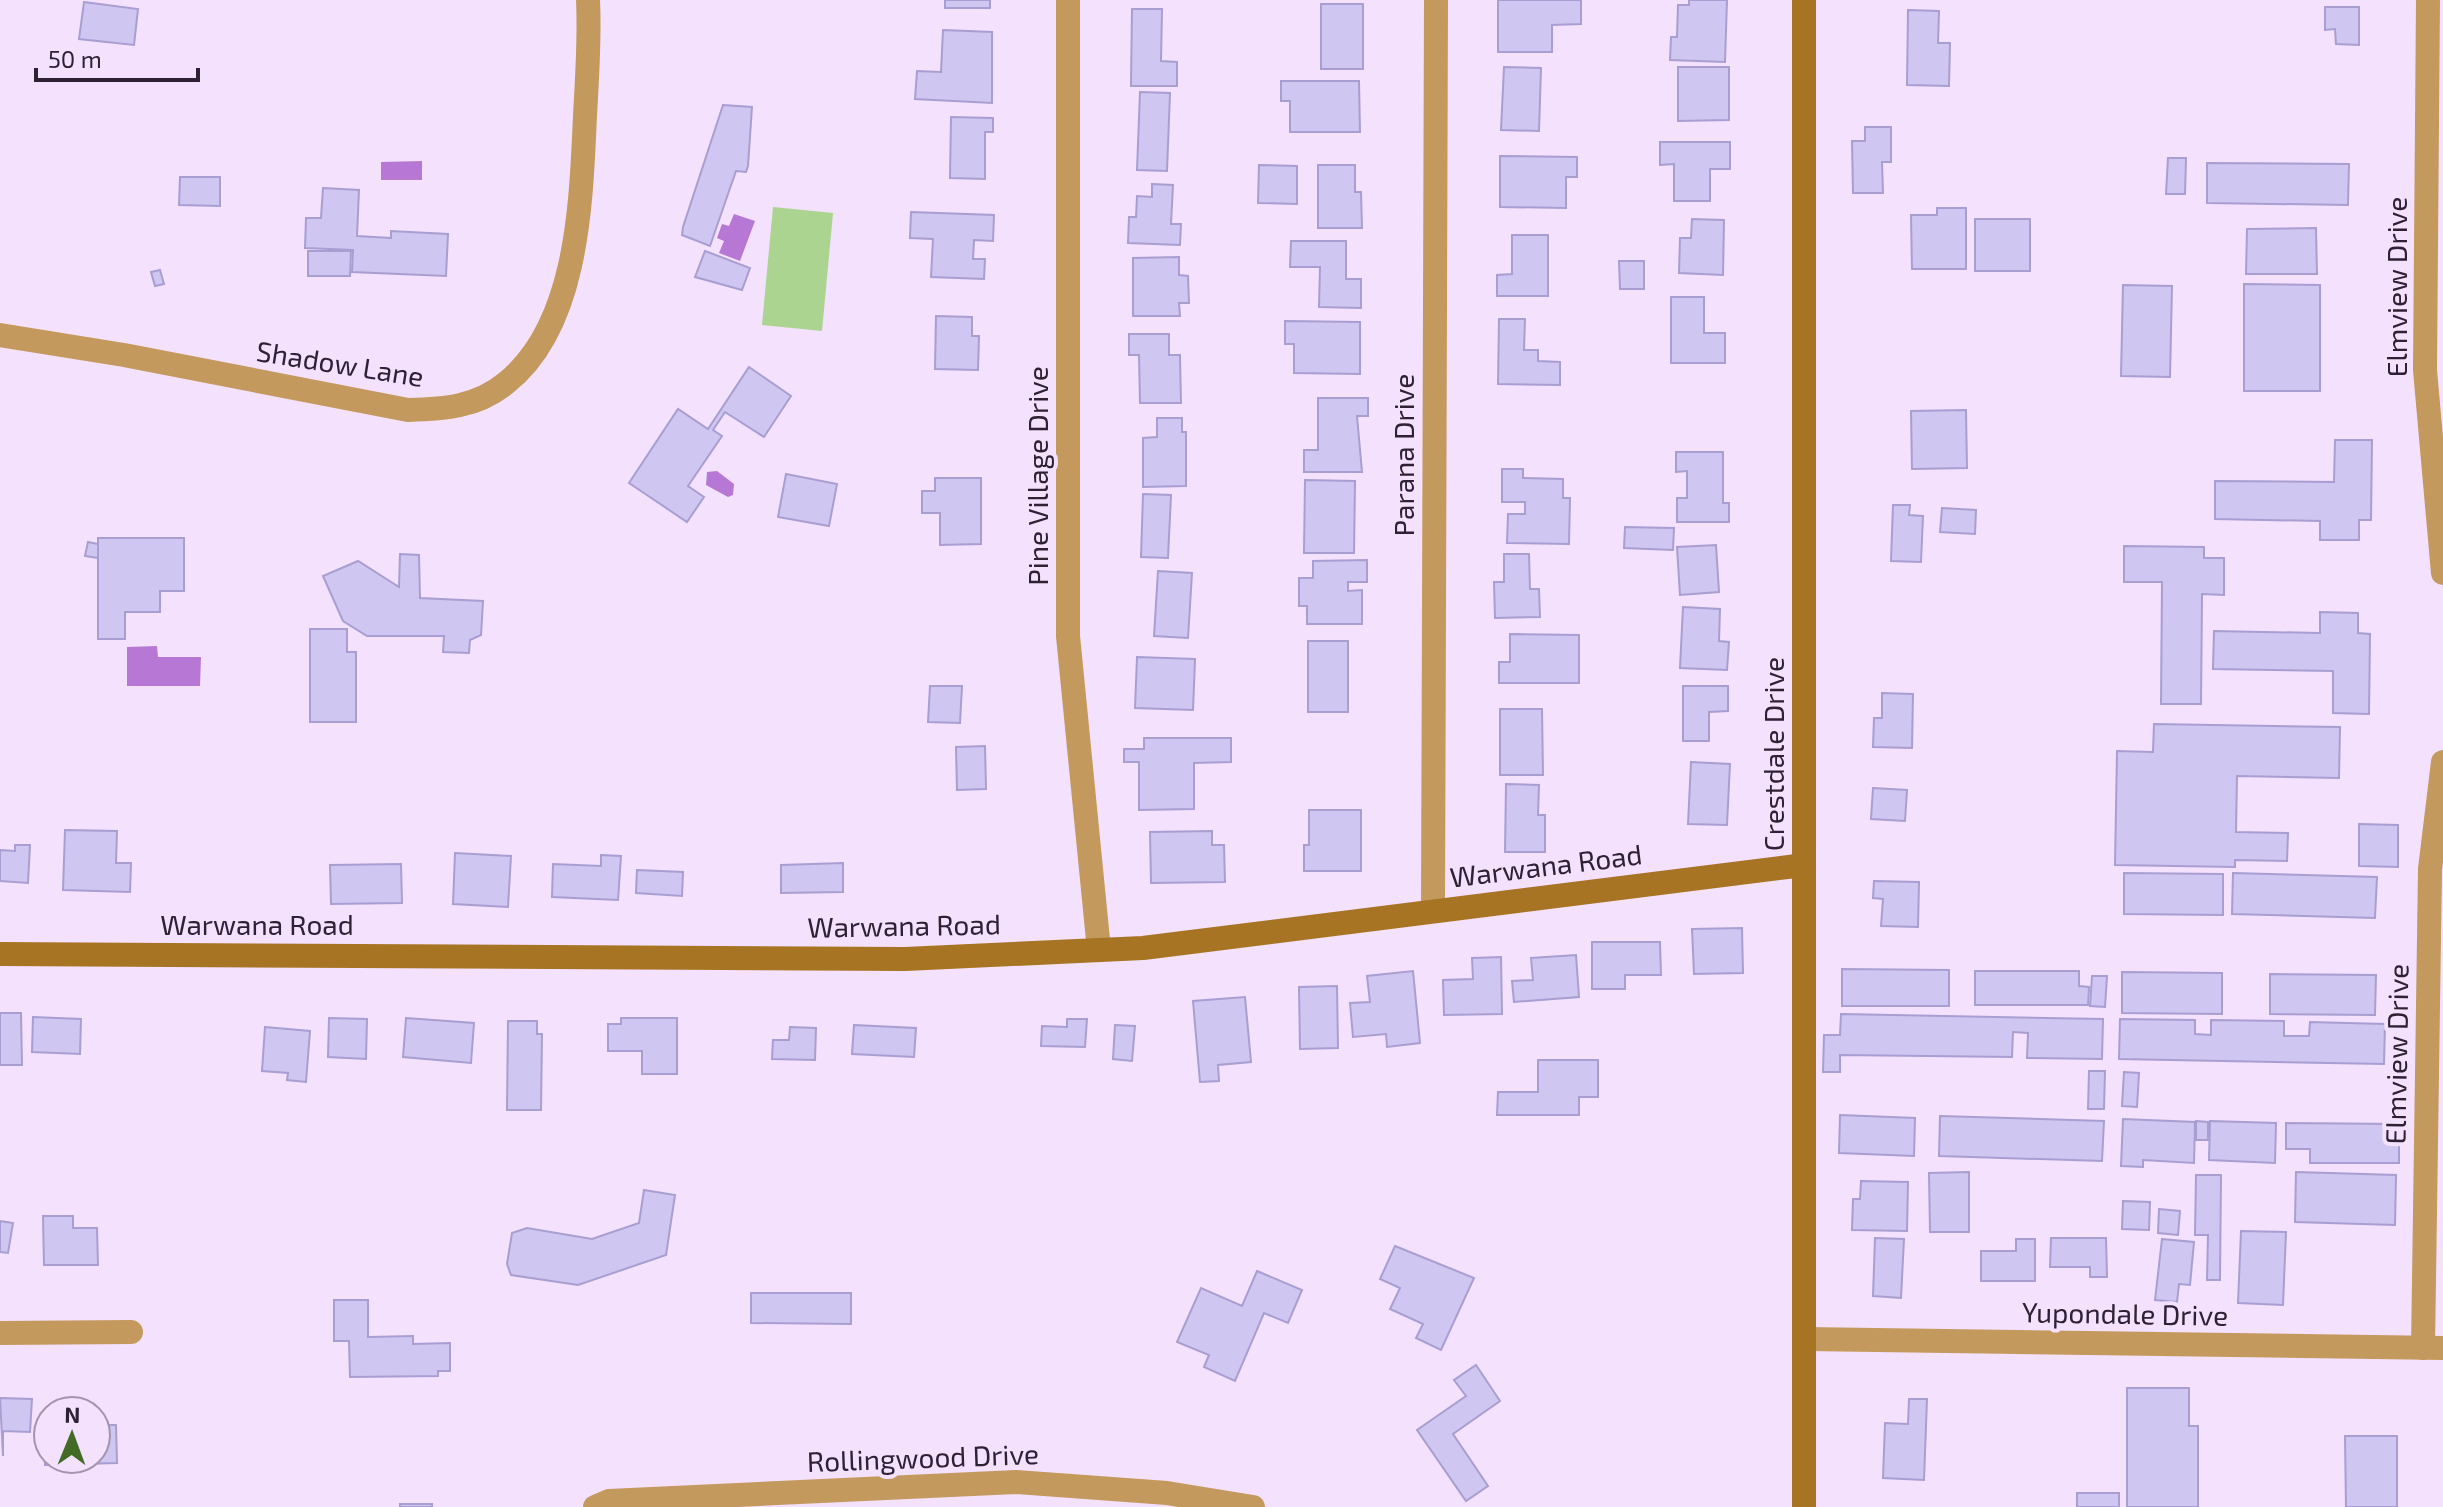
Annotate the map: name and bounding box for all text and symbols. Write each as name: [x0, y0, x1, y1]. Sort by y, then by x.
scale bar: [36, 32, 198, 82]
text: 50 m: [48, 44, 102, 73]
street label: Elmview Drive: [2379, 197, 2413, 377]
street label: Shadow Lane: [254, 333, 426, 393]
street label: Pine Village Drive: [1020, 366, 1054, 586]
street label: Parana Drive: [1386, 374, 1420, 536]
street label: Crestdale Drive: [1756, 657, 1790, 851]
street label: Warwana Road: [1448, 836, 1644, 894]
street label: Warwana Road: [807, 906, 1001, 944]
street label: Warwana Road: [160, 907, 354, 941]
street label: Elmview Drive: [2377, 963, 2415, 1145]
street label: Yupondale Drive: [2022, 1294, 2228, 1332]
north arrow: [32, 1395, 112, 1475]
text: N: [64, 1401, 81, 1427]
street label: Rollingwood Drive: [806, 1436, 1040, 1478]

